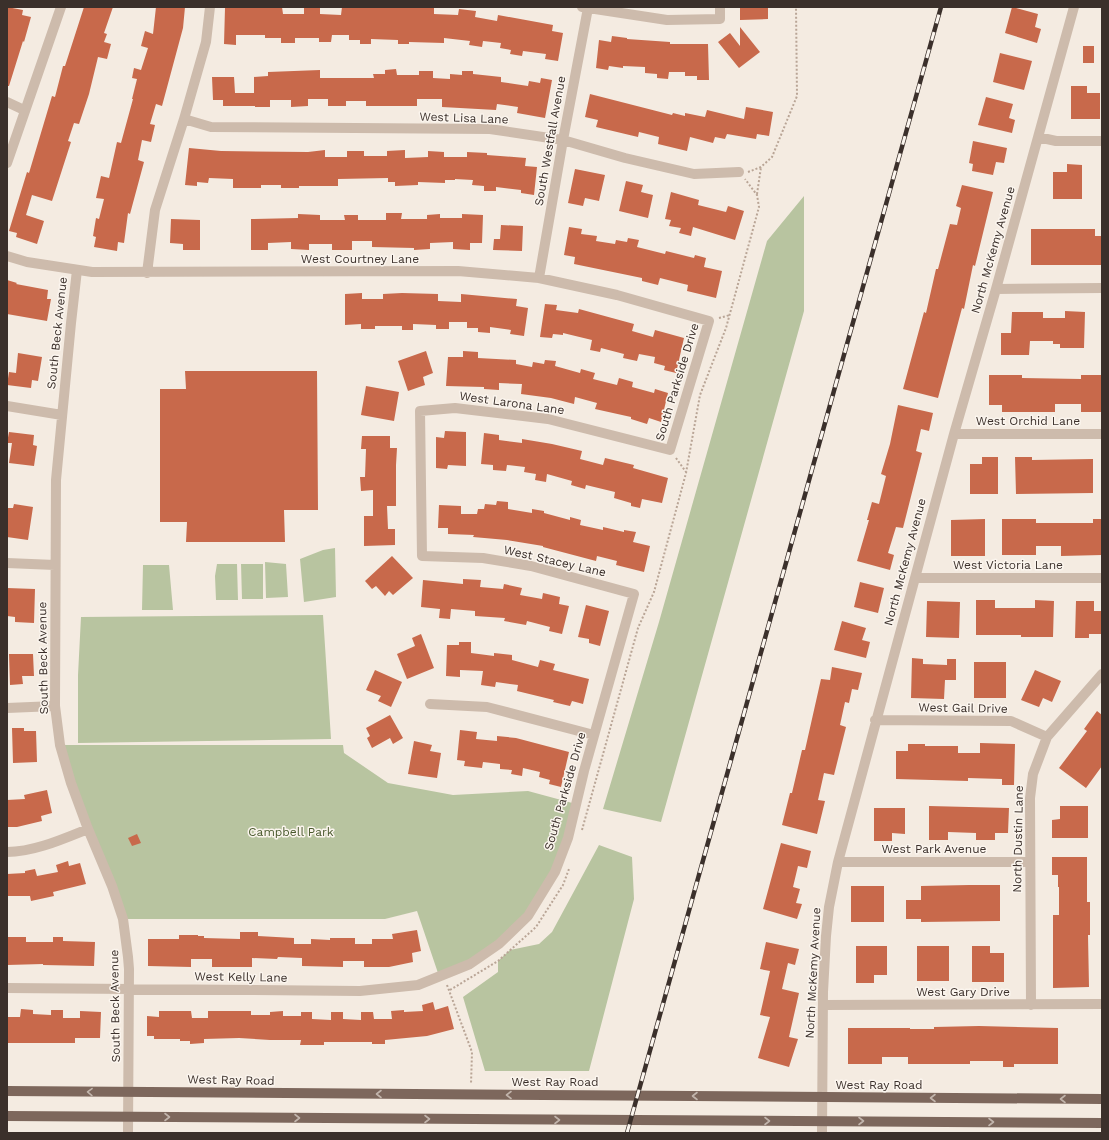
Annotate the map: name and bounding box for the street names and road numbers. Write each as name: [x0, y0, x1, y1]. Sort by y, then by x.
street label: South Westfall Avenue: [532, 75, 568, 207]
street label: West Lisa Lane: [419, 109, 509, 127]
street label: North McKemy Avenue: [968, 185, 1018, 315]
street label: West Courtney Lane: [301, 252, 419, 266]
street label: South Beck Avenue: [44, 276, 70, 390]
street label: South Parkside Drive: [652, 321, 702, 443]
street label: West Larona Lane: [459, 389, 565, 417]
street label: West Orchid Lane: [976, 414, 1080, 428]
street label: North McKemy Avenue: [881, 497, 929, 627]
street label: West Stacey Lane: [502, 542, 608, 580]
street label: West Victoria Lane: [953, 558, 1063, 572]
street label: South Beck Avenue: [35, 601, 51, 715]
street label: West Gail Drive: [918, 700, 1008, 716]
street label: South Parkside Drive: [541, 730, 589, 852]
street label: North Dustin Lane: [1010, 785, 1026, 893]
street label: West Park Avenue: [881, 842, 987, 856]
street label: North McKemy Avenue: [803, 907, 823, 1039]
street label: South Beck Avenue: [107, 949, 123, 1063]
street label: West Kelly Lane: [194, 969, 288, 985]
street label: West Gary Drive: [916, 985, 1010, 999]
street label: West Ray Road: [187, 1072, 275, 1088]
street label: West Ray Road: [511, 1075, 599, 1089]
street label: West Ray Road: [835, 1078, 923, 1092]

